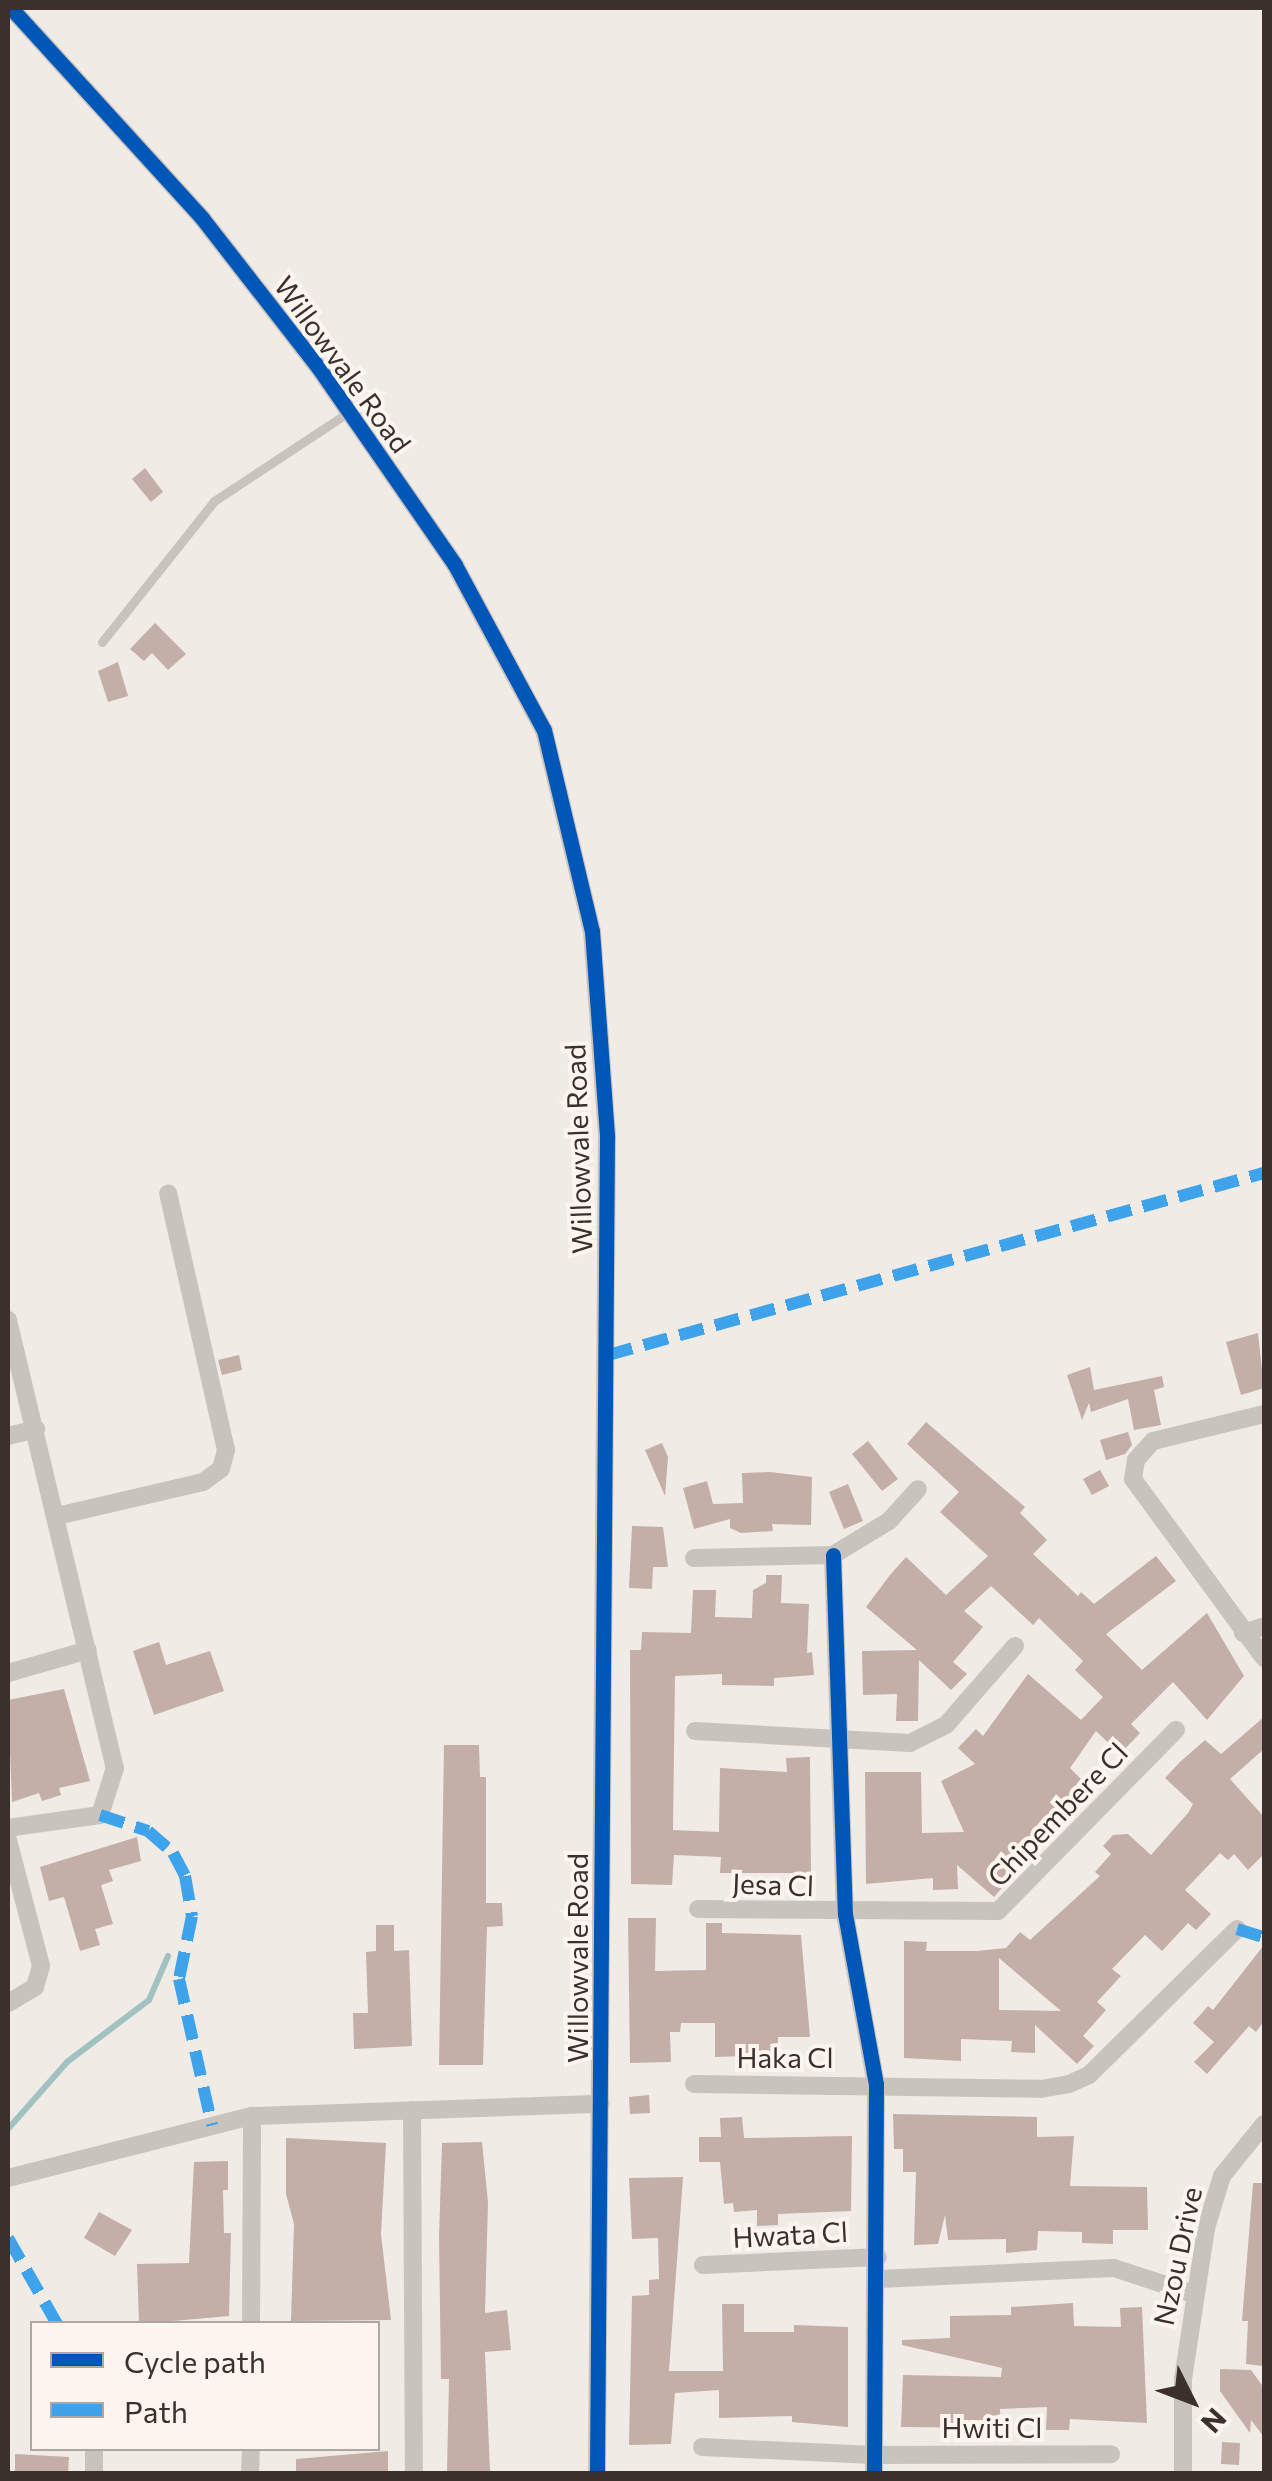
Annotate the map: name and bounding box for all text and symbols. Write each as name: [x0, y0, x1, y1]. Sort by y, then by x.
street label: Willowvale Road: [268, 269, 418, 459]
street label: Willowvale Road: [558, 1043, 598, 1255]
street label: Chipembere Cl: [980, 1735, 1134, 1893]
street label: Willowvale Road: [560, 1853, 594, 2063]
street label: Jesa Cl: [731, 1866, 815, 1902]
street label: Haka Cl: [736, 2040, 834, 2074]
street label: Nzou Drive: [1146, 2184, 1208, 2328]
street label: Hwata Cl: [731, 2214, 849, 2254]
legend: [30, 2321, 380, 2451]
text: Cycle path: [124, 2342, 266, 2379]
north arrow: [1142, 2351, 1242, 2451]
text: Path: [124, 2392, 188, 2429]
text: N: [1195, 2402, 1234, 2440]
street label: Hwiti Cl: [942, 2410, 1042, 2444]

